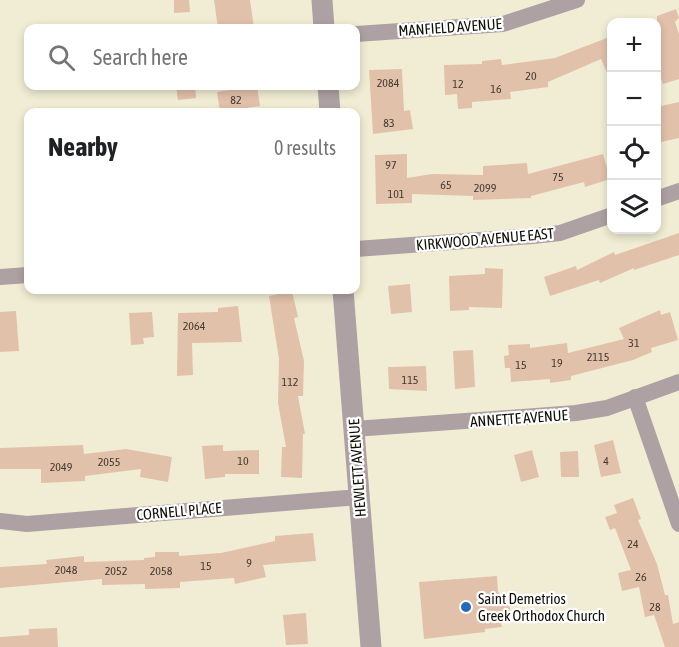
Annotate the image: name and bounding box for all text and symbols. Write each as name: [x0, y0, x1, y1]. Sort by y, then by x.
street label: MANFIELD AVENUE: [398, 15, 503, 39]
map controls: [607, 18, 661, 234]
button: +: [607, 18, 661, 72]
search box: [24, 24, 360, 90]
icon: search: [45, 41, 78, 74]
text: Search here: [93, 44, 188, 70]
house number: 20: [525, 69, 537, 83]
button: −: [607, 72, 661, 126]
house number: 2084: [377, 76, 400, 90]
house number: 12: [452, 77, 464, 91]
house number: 16: [490, 82, 502, 96]
house number: 82: [230, 93, 242, 107]
house number: 83: [383, 116, 395, 130]
button: locate: [607, 126, 661, 180]
text: Nearby: [48, 132, 118, 162]
text: 0 results: [274, 136, 336, 159]
house number: 97: [385, 158, 397, 172]
house number: 75: [552, 170, 564, 184]
house number: 65: [440, 178, 452, 192]
button: layers: [607, 180, 661, 234]
house number: 2099: [474, 181, 497, 195]
house number: 101: [388, 187, 405, 201]
street label: KIRKWOOD AVENUE EAST: [415, 224, 555, 253]
house number: 2064: [183, 319, 206, 333]
house number: 31: [628, 336, 640, 350]
house number: 2115: [587, 350, 609, 364]
house number: 19: [551, 356, 563, 370]
house number: 15: [515, 358, 527, 372]
house number: 115: [402, 373, 418, 387]
house number: 112: [282, 375, 298, 389]
street label: ANNETTE AVENUE: [470, 406, 569, 430]
street label: HEWLETT AVENUE: [345, 418, 369, 518]
house number: 10: [237, 454, 249, 468]
house number: 4: [603, 454, 609, 468]
house number: 2055: [98, 455, 120, 469]
house number: 2049: [50, 460, 73, 474]
street label: CORNELL PLACE: [136, 499, 223, 523]
house number: 24: [627, 537, 639, 551]
house number: 9: [246, 556, 252, 570]
house number: 15: [200, 559, 212, 573]
house number: 2048: [55, 563, 78, 577]
house number: 2052: [105, 564, 127, 578]
house number: 2058: [150, 564, 173, 578]
house number: 26: [635, 570, 647, 584]
place label: Saint Demetrios Greek Orthodox Church: [478, 590, 605, 624]
marker: Saint Demetrios Greek Orthodox Church: [459, 600, 473, 614]
house number: 28: [649, 600, 661, 614]

